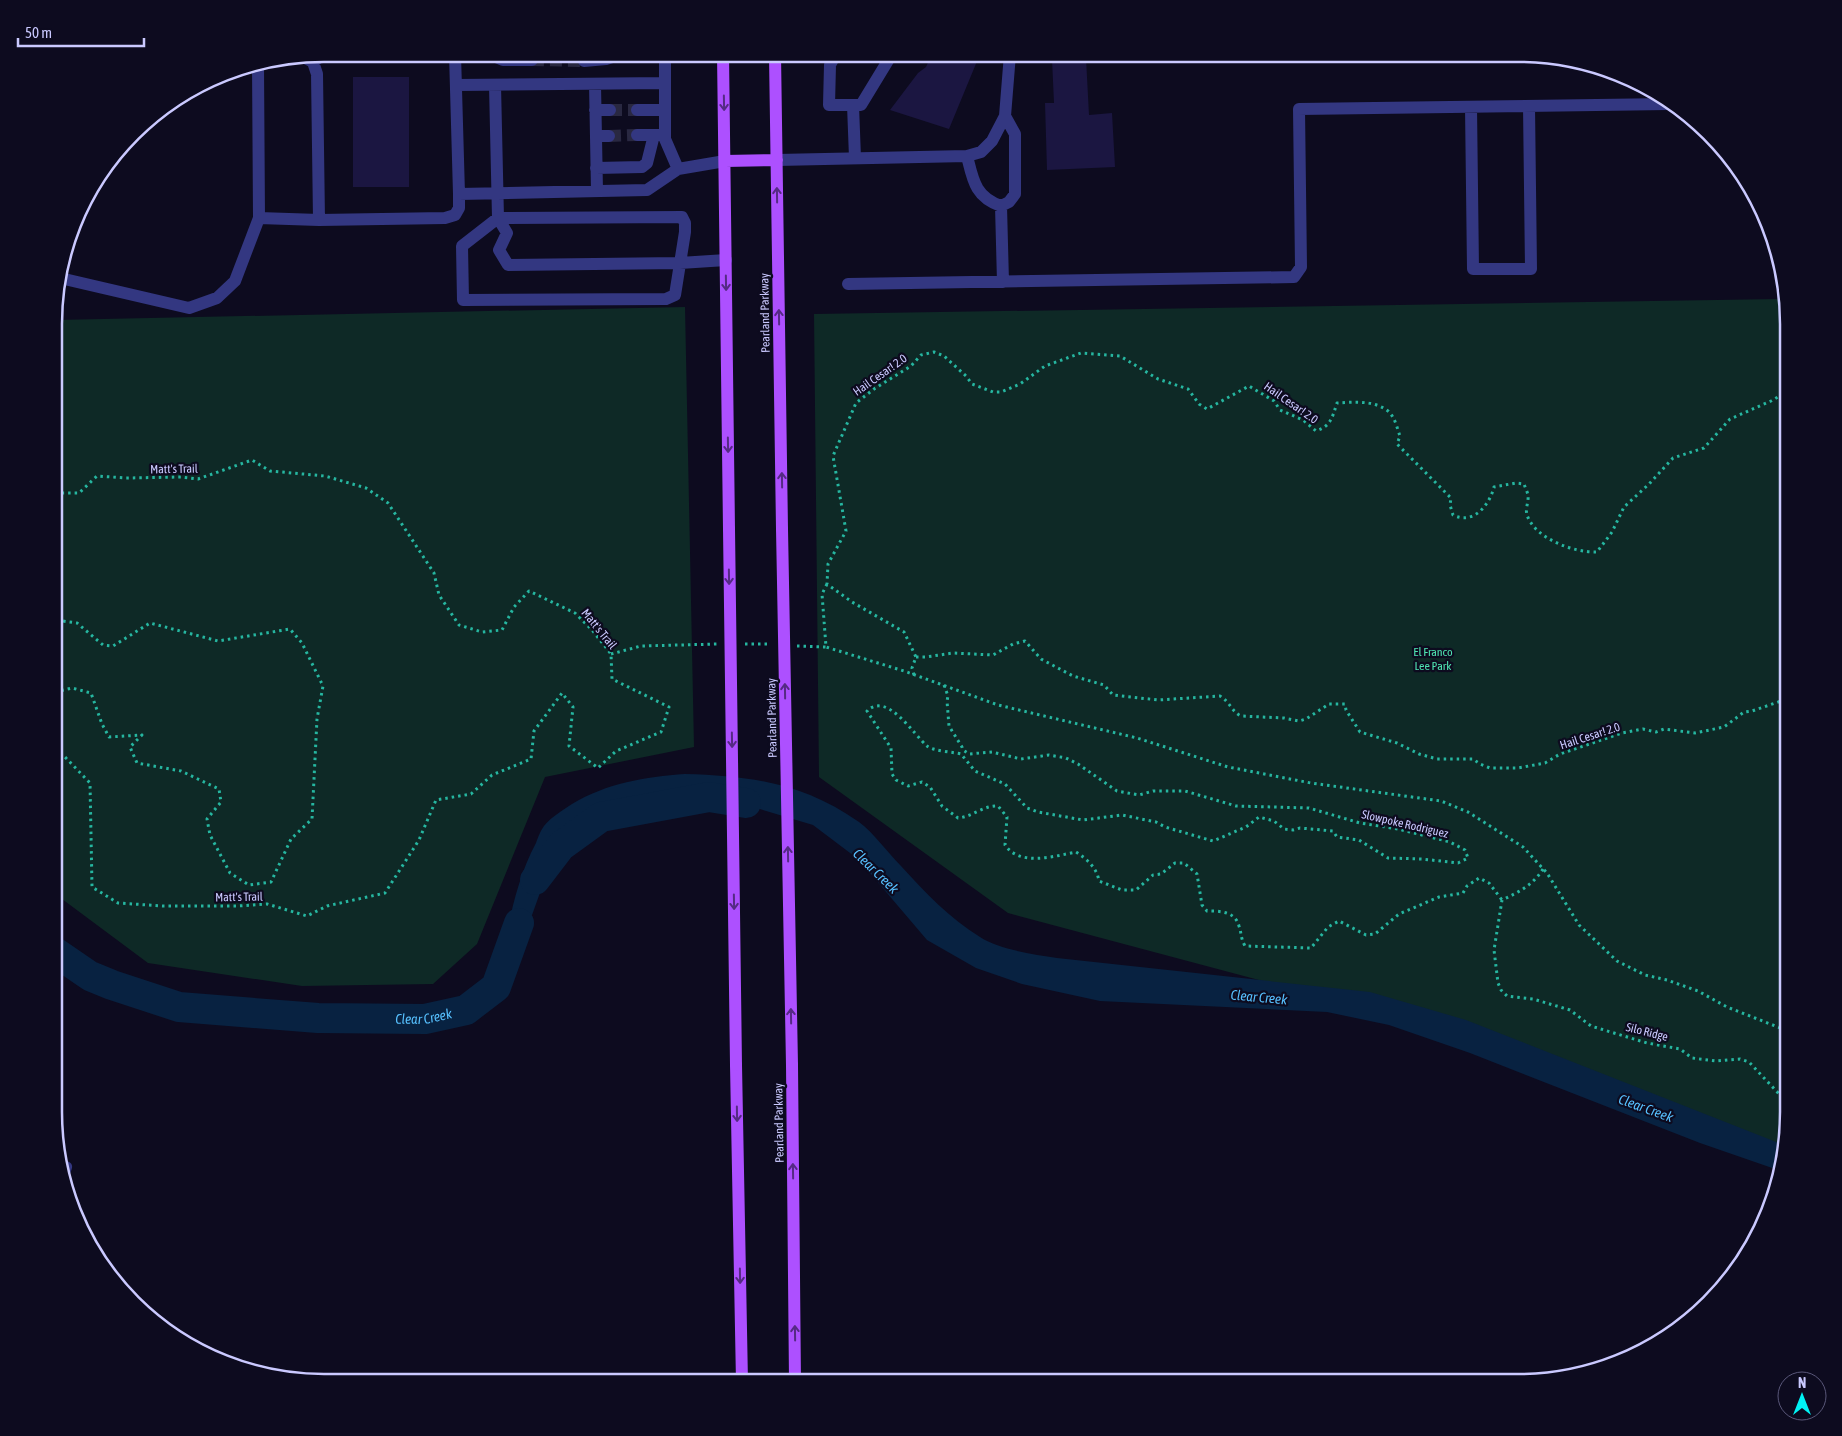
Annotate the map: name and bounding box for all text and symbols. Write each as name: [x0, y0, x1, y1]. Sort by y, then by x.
scale bar: [18, 15, 144, 47]
text: 50 m: [25, 24, 52, 41]
one-way arrow: [719, 94, 728, 110]
one-way arrow: [773, 187, 782, 203]
street label: Pearland Parkway: [757, 273, 773, 353]
one-way arrow: [721, 274, 731, 290]
one-way arrow: [774, 310, 784, 326]
street label: Hail Cesar! 2.0: [850, 351, 910, 399]
street label: Hail Cesar! 2.0: [1261, 379, 1321, 427]
one-way arrow: [723, 436, 733, 453]
street label: Matt's Trail: [150, 462, 199, 476]
one-way arrow: [777, 472, 786, 488]
one-way arrow: [725, 569, 734, 585]
street label: Matt's Trail: [579, 606, 620, 653]
park label: El Franco Lee Park: [1413, 645, 1453, 673]
street label: Pearland Parkway: [764, 678, 780, 758]
one-way arrow: [780, 684, 790, 700]
street label: Hail Cesar! 2.0: [1558, 720, 1622, 752]
one-way arrow: [727, 731, 737, 747]
street label: Slowpoke Rodriguez: [1360, 807, 1450, 841]
water label: Clear Creek: [850, 845, 903, 897]
one-way arrow: [783, 846, 793, 862]
street label: Matt's Trail: [215, 890, 264, 904]
one-way arrow: [729, 894, 739, 910]
water label: Clear Creek: [1230, 987, 1289, 1008]
water label: Clear Creek: [395, 1005, 454, 1027]
one-way arrow: [786, 1009, 796, 1025]
street label: Silo Ridge: [1624, 1020, 1670, 1044]
street label: Pearland Parkway: [771, 1083, 787, 1163]
water label: Clear Creek: [1616, 1091, 1676, 1126]
one-way arrow: [732, 1106, 742, 1122]
one-way arrow: [788, 1163, 798, 1179]
one-way arrow: [735, 1268, 745, 1284]
one-way arrow: [790, 1325, 800, 1342]
north arrow: [1777, 1371, 1827, 1421]
text: N: [1798, 1375, 1806, 1391]

